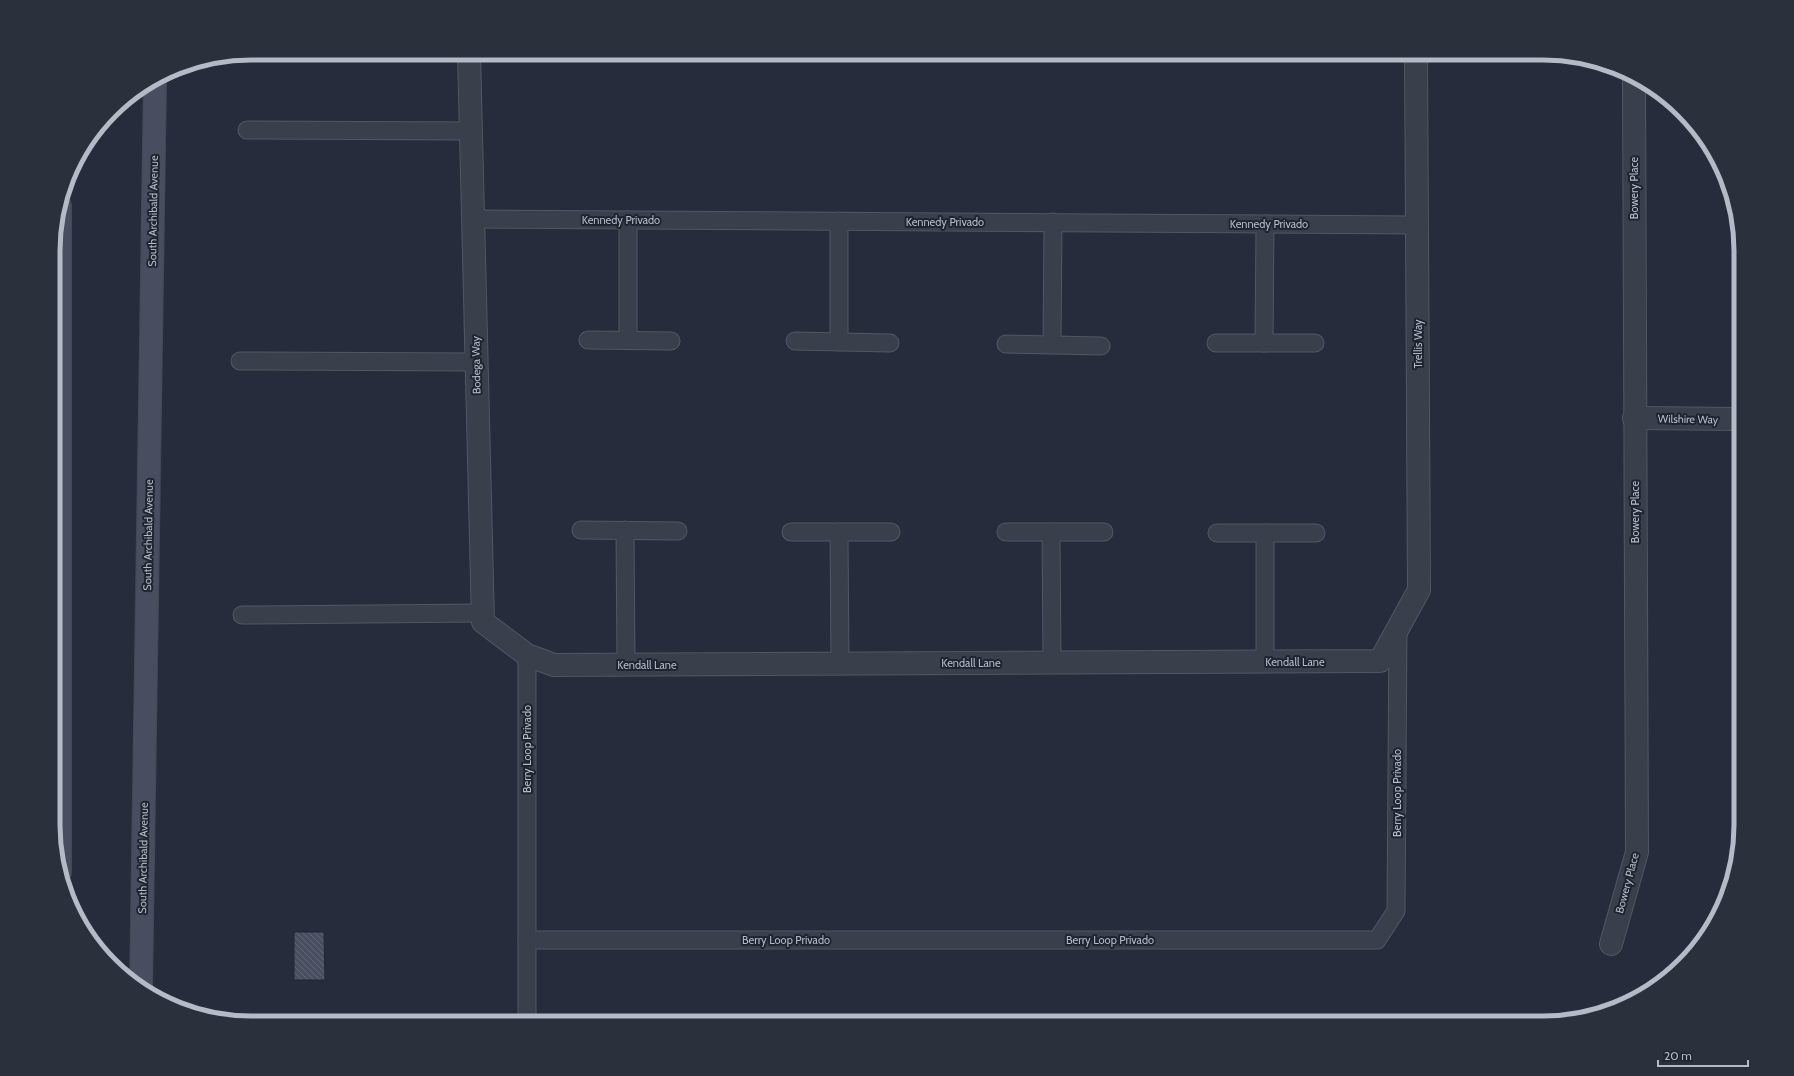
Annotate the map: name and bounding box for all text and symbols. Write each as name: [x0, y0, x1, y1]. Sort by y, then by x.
street label: South Archibald Avenue: [145, 155, 161, 267]
street label: Bowery Place: [1627, 156, 1641, 219]
street label: Kennedy Privado: [582, 213, 660, 227]
street label: Kennedy Privado: [906, 215, 984, 229]
street label: Kennedy Privado: [1230, 217, 1308, 231]
street label: Trellis Way: [1411, 319, 1425, 369]
street label: Bodega Way: [468, 335, 484, 394]
street label: Wilshire Way: [1658, 411, 1719, 427]
street label: South Archibald Avenue: [140, 479, 156, 591]
street label: Bowery Place: [1628, 480, 1642, 543]
street label: Kendall Lane: [1265, 655, 1325, 669]
street label: Kendall Lane: [941, 656, 1001, 670]
street label: Kendall Lane: [617, 658, 677, 672]
street label: Berry Loop Privado: [520, 705, 534, 793]
street label: Berry Loop Privado: [1390, 749, 1404, 837]
street label: South Archibald Avenue: [135, 802, 151, 914]
street label: Bowery Place: [1612, 851, 1642, 915]
street label: Berry Loop Privado: [742, 933, 830, 947]
street label: Berry Loop Privado: [1066, 933, 1154, 947]
scale bar: [1658, 1042, 1748, 1068]
text: 20 m: [1664, 1048, 1692, 1063]

